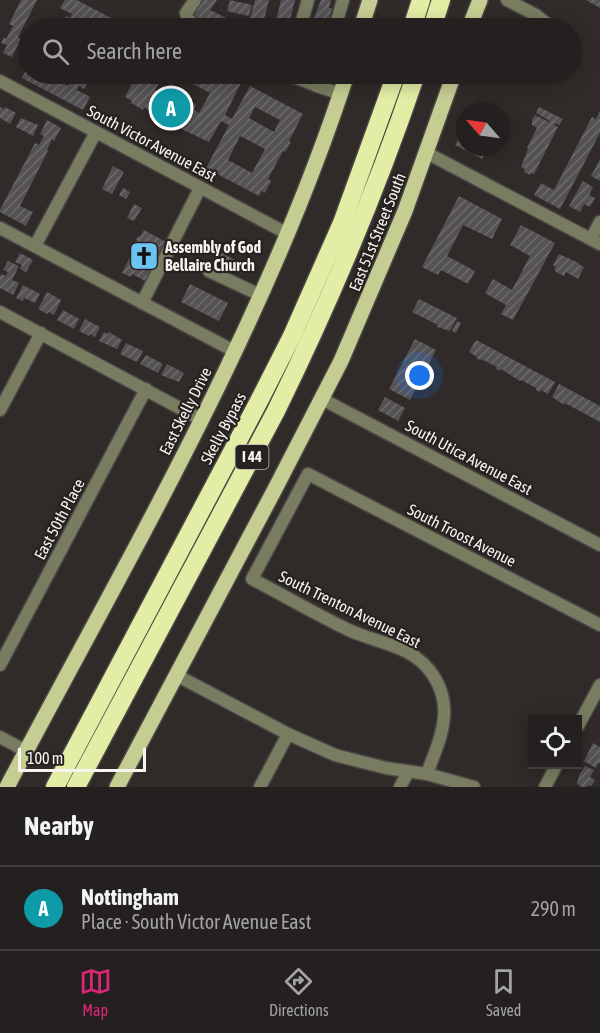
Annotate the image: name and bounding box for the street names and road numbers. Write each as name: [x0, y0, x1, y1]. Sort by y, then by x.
street label: South Victor Avenue East: [84, 101, 220, 185]
street label: East 51st Street South: [345, 170, 409, 294]
street label: East Skelly Drive: [155, 364, 216, 458]
street label: Skelly Bypass: [197, 389, 250, 467]
street label: South Utica Avenue East: [403, 416, 536, 498]
road number: I 44: [236, 445, 268, 469]
street label: East 50th Place: [30, 475, 88, 563]
street label: South Troost Avenue: [405, 500, 519, 570]
street label: South Trenton Avenue East: [276, 567, 424, 651]

